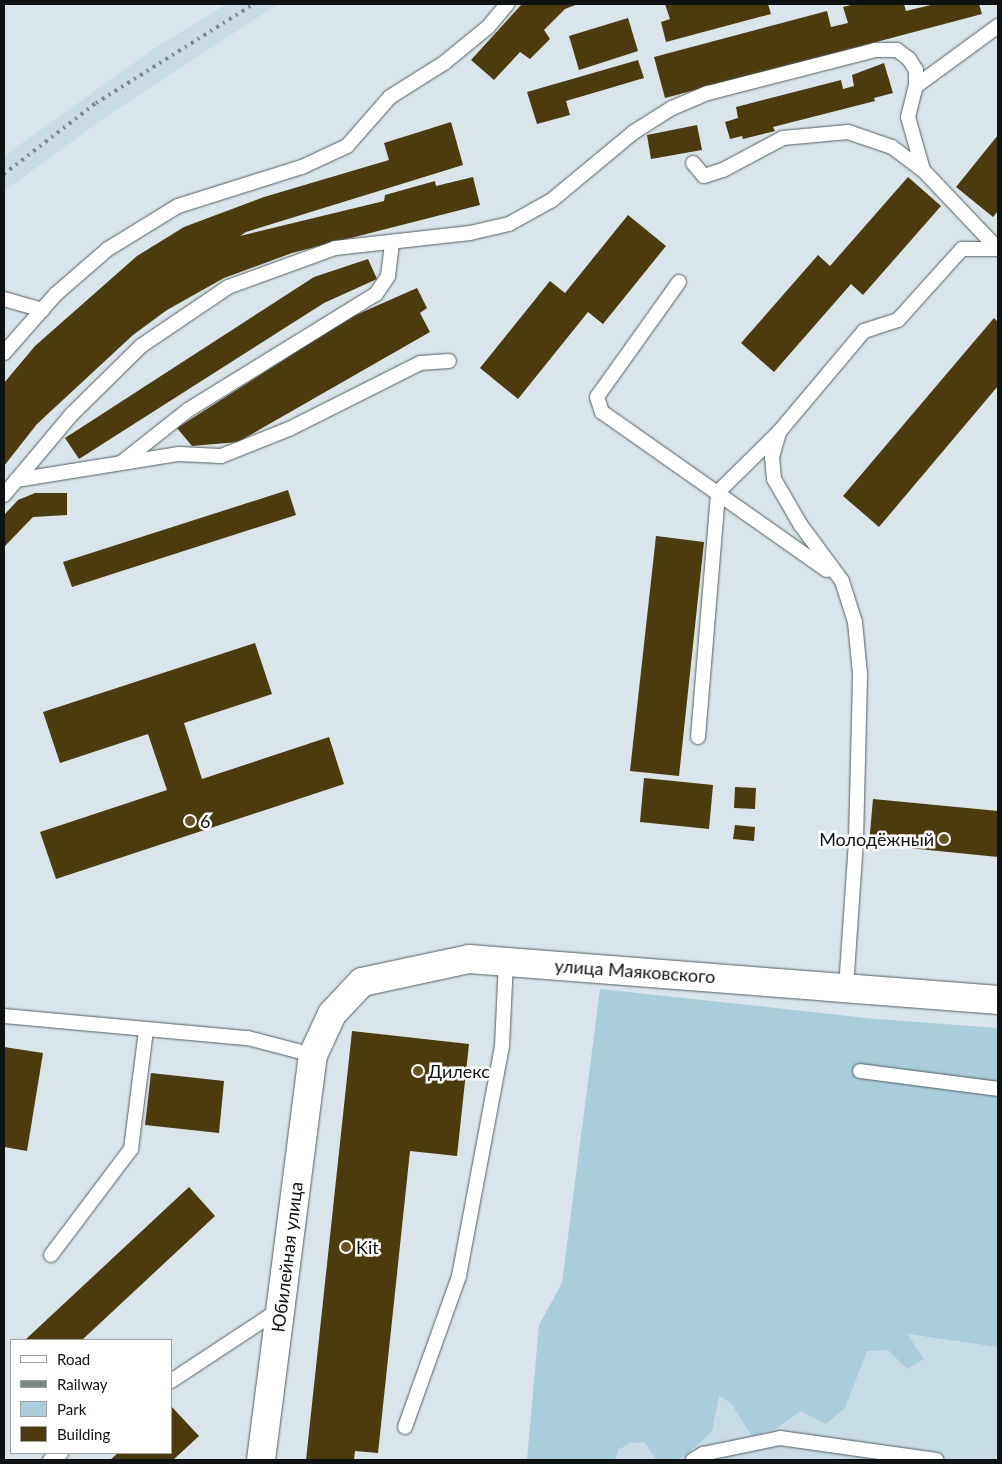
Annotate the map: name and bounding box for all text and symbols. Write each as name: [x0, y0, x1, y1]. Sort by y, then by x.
place label: 6: [200, 810, 210, 832]
marker: 6: [184, 815, 196, 827]
place label: Молодёжный: [819, 828, 934, 850]
marker: Молодёжный: [938, 833, 950, 845]
street label: улица Маяковского: [554, 955, 716, 987]
place label: Дилекс: [428, 1060, 490, 1082]
marker: Дилекс: [412, 1065, 424, 1077]
street label: Юбилейная улица: [267, 1180, 307, 1334]
place label: Kit: [356, 1236, 379, 1258]
marker: Kit: [340, 1241, 352, 1253]
legend: [10, 1339, 172, 1454]
text: Road: [57, 1350, 90, 1368]
text: Railway: [57, 1375, 108, 1393]
text: Park: [57, 1400, 86, 1418]
text: Building: [57, 1425, 110, 1443]

